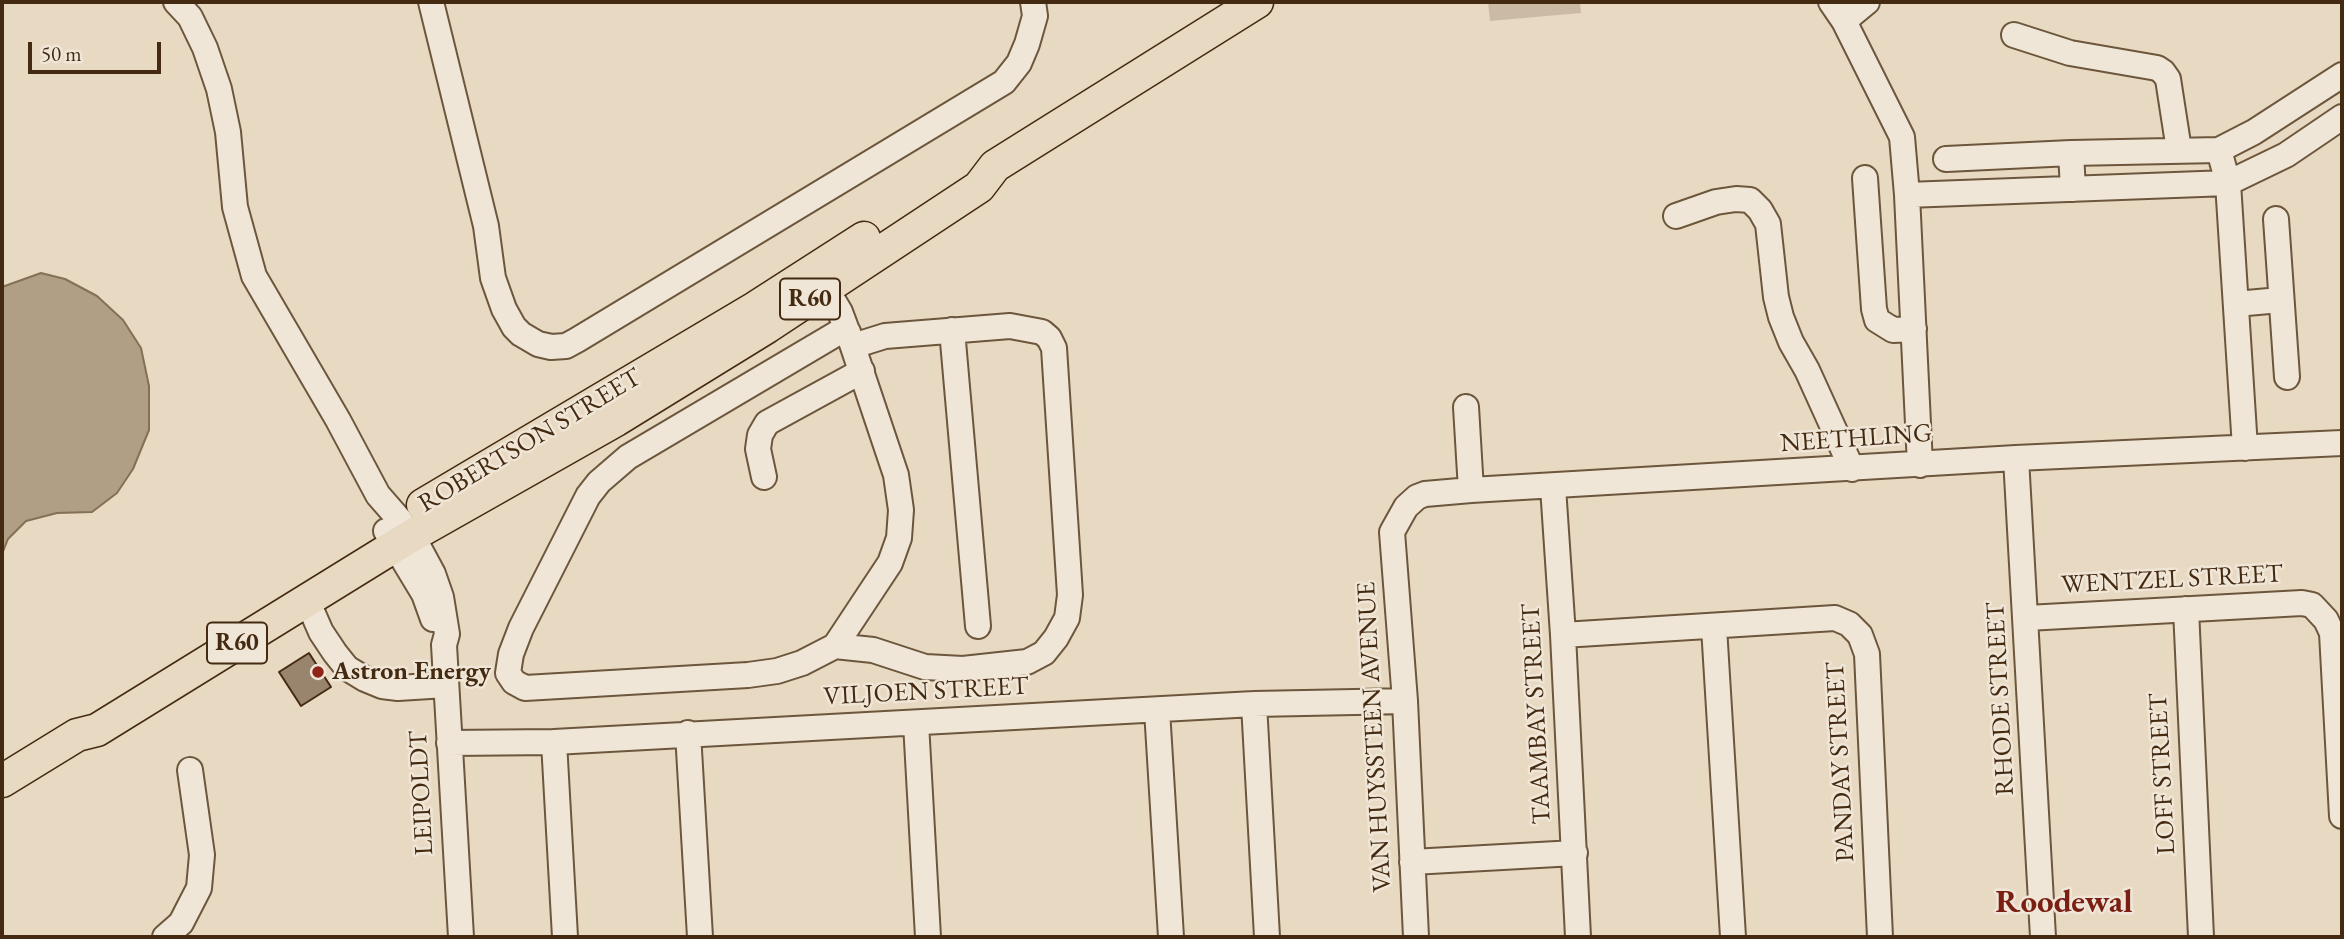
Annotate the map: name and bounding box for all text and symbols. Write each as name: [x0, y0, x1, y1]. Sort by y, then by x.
scale bar: [32, 28, 164, 72]
text: 50 m: [41, 40, 82, 67]
road number: R60: [780, 278, 840, 320]
street label: ROBERTSON STREET: [413, 362, 647, 520]
street label: NEETHLING: [1779, 418, 1933, 460]
street label: WENTZEL STREET: [2060, 559, 2284, 601]
street label: VAN HUYSSTEEN AVENUE: [1351, 581, 1399, 893]
street label: RHODE STREET: [1980, 601, 2022, 797]
street label: TAAMBAY STREET: [1516, 603, 1558, 825]
road number: R60: [207, 622, 267, 664]
place label: Astron Energy: [332, 656, 491, 688]
street label: PANDAY STREET: [1820, 661, 1862, 863]
marker: Astron Energy: [310, 664, 326, 680]
street label: VILJOEN STREET: [823, 671, 1029, 713]
street label: LOFF STREET: [2143, 692, 2183, 856]
street label: LEIPOLDT: [403, 730, 441, 856]
district label: Roodewal: [1995, 883, 2133, 923]

